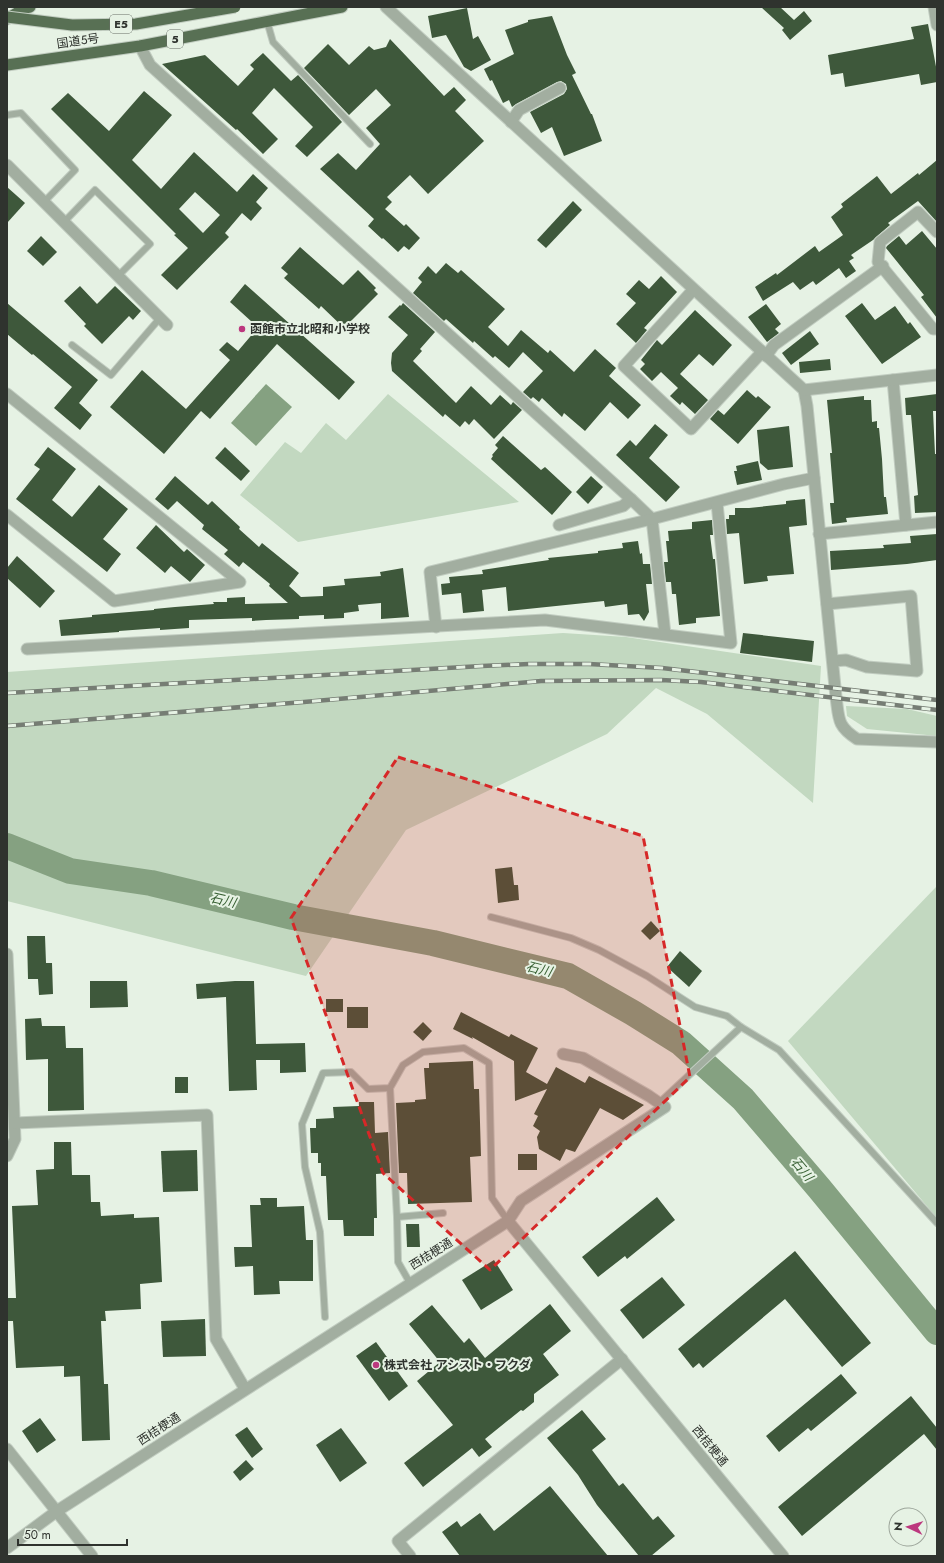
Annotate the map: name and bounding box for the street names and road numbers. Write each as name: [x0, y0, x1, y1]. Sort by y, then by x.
road number: E5: [110, 15, 132, 33]
street label: 国道5号: [56, 29, 100, 53]
road number: 5: [167, 30, 183, 48]
street label: 西桔梗通: [406, 1234, 456, 1274]
street label: 西桔梗通: [134, 1408, 184, 1450]
street label: 西桔梗通: [688, 1422, 732, 1470]

